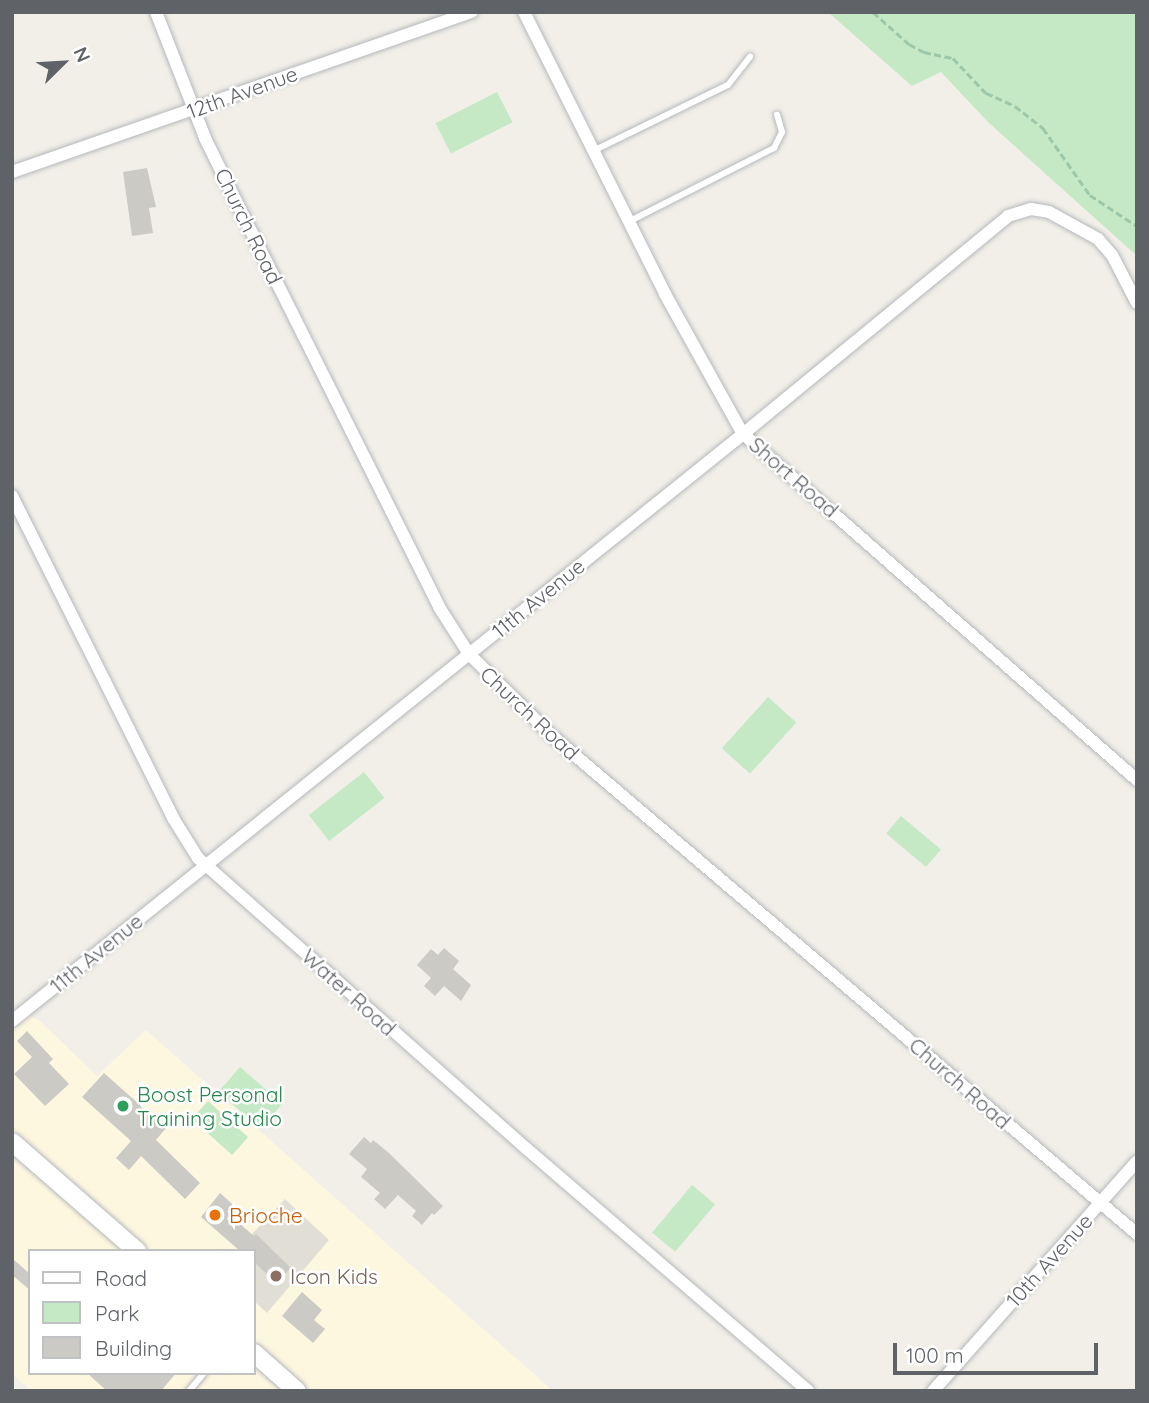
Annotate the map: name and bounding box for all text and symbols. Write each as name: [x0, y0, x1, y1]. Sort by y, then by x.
north arrow: [28, 28, 98, 98]
text: N: [68, 43, 96, 66]
street label: 12th Avenue: [183, 60, 301, 124]
street label: Church Road: [210, 164, 288, 288]
street label: Short Road: [744, 432, 844, 522]
street label: 11th Avenue: [486, 553, 590, 643]
street label: Church Road: [475, 661, 585, 765]
street label: 11th Avenue: [44, 908, 148, 998]
street label: Water Road: [297, 943, 401, 1041]
street label: Church Road: [904, 1032, 1016, 1134]
place label: Boost Personal Training Studio: [137, 1081, 283, 1131]
marker: Boost Personal Training Studio: [115, 1098, 131, 1114]
place label: Brioche: [229, 1202, 303, 1228]
marker: Brioche: [207, 1207, 223, 1223]
street label: 10th Avenue: [1001, 1208, 1097, 1312]
legend: [28, 1249, 256, 1375]
place label: Icon Kids: [290, 1263, 378, 1289]
text: Road: [95, 1265, 147, 1291]
marker: Icon Kids: [268, 1268, 284, 1284]
text: Park: [95, 1300, 139, 1326]
scale bar: [897, 1330, 1102, 1374]
text: Building: [95, 1335, 172, 1361]
text: 100 m: [906, 1342, 964, 1368]

